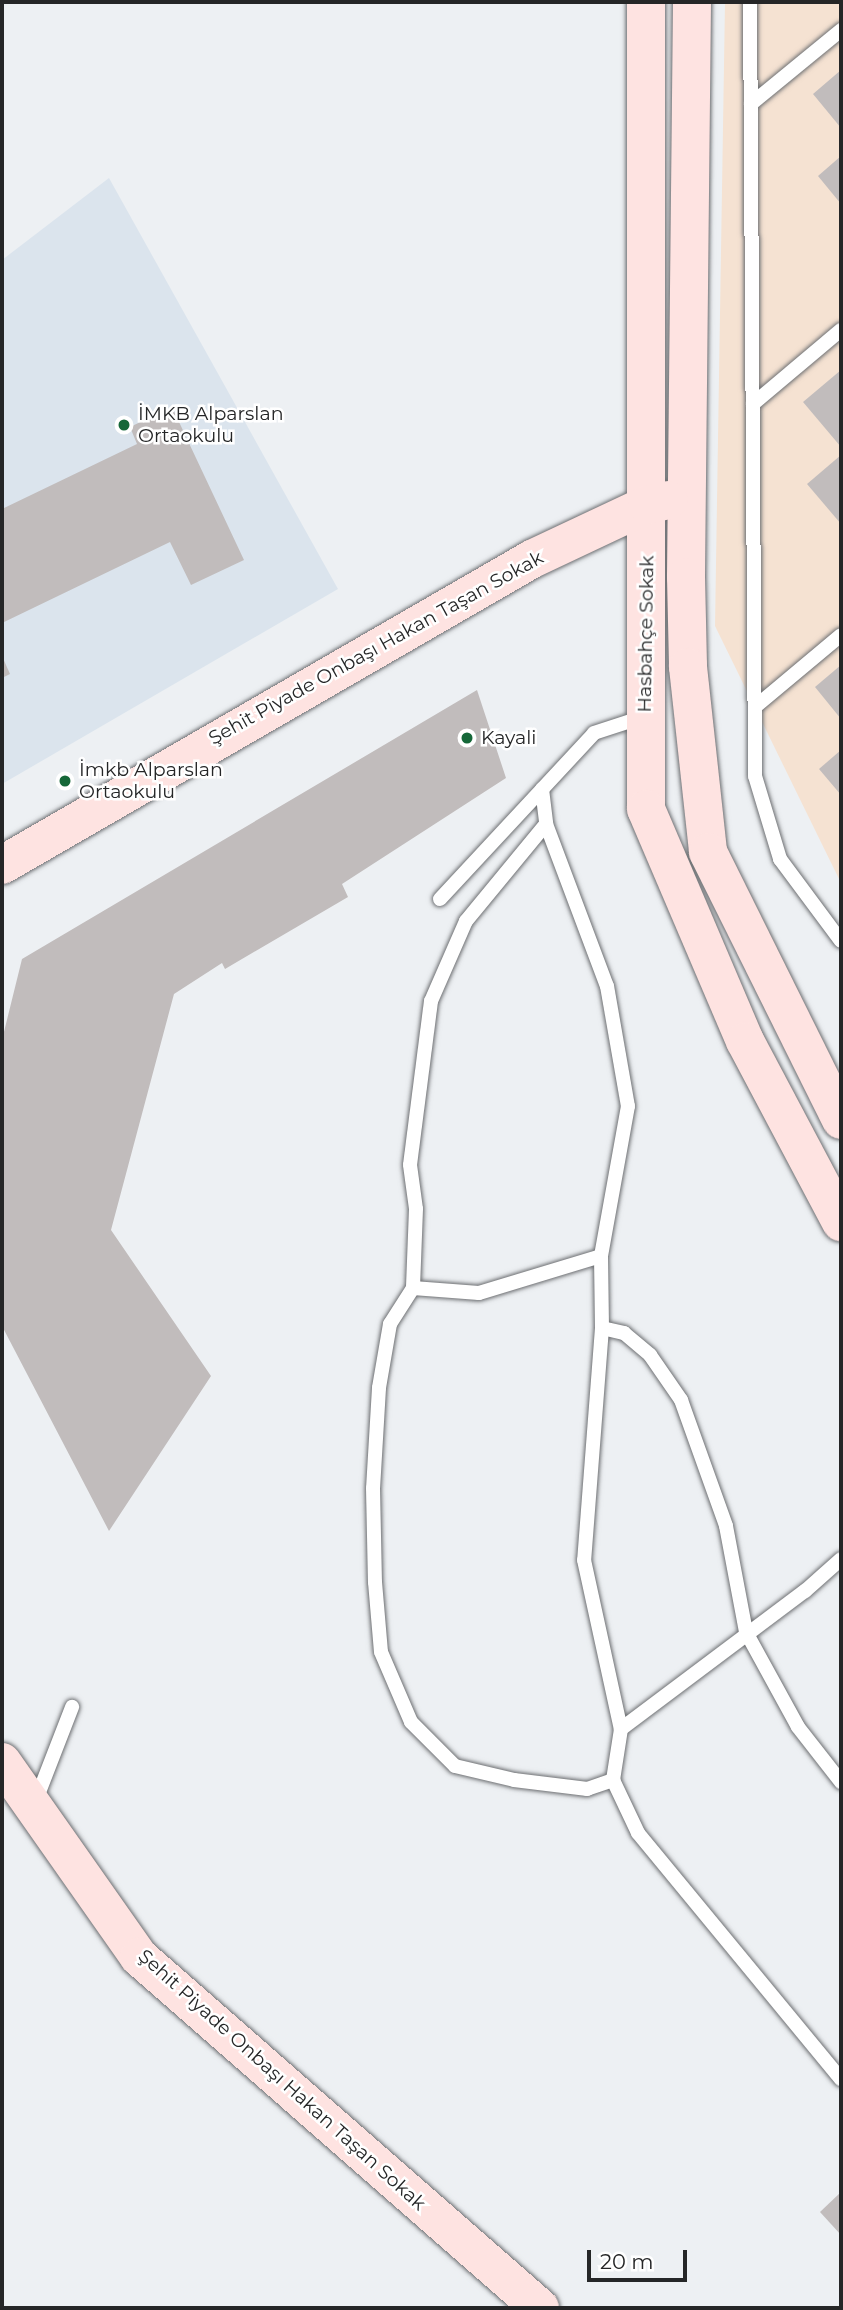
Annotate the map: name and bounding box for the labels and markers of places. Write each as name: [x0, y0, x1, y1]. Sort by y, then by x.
place label: İMKB Alparslan Ortaokulu: [138, 403, 283, 447]
marker: İMKB Alparslan Ortaokulu: [116, 417, 132, 433]
place label: Kayali: [481, 727, 536, 749]
marker: Kayali: [459, 730, 475, 746]
place label: İmkb Alparslan Ortaokulu: [79, 759, 223, 803]
marker: İmkb Alparslan Ortaokulu: [57, 773, 73, 789]

